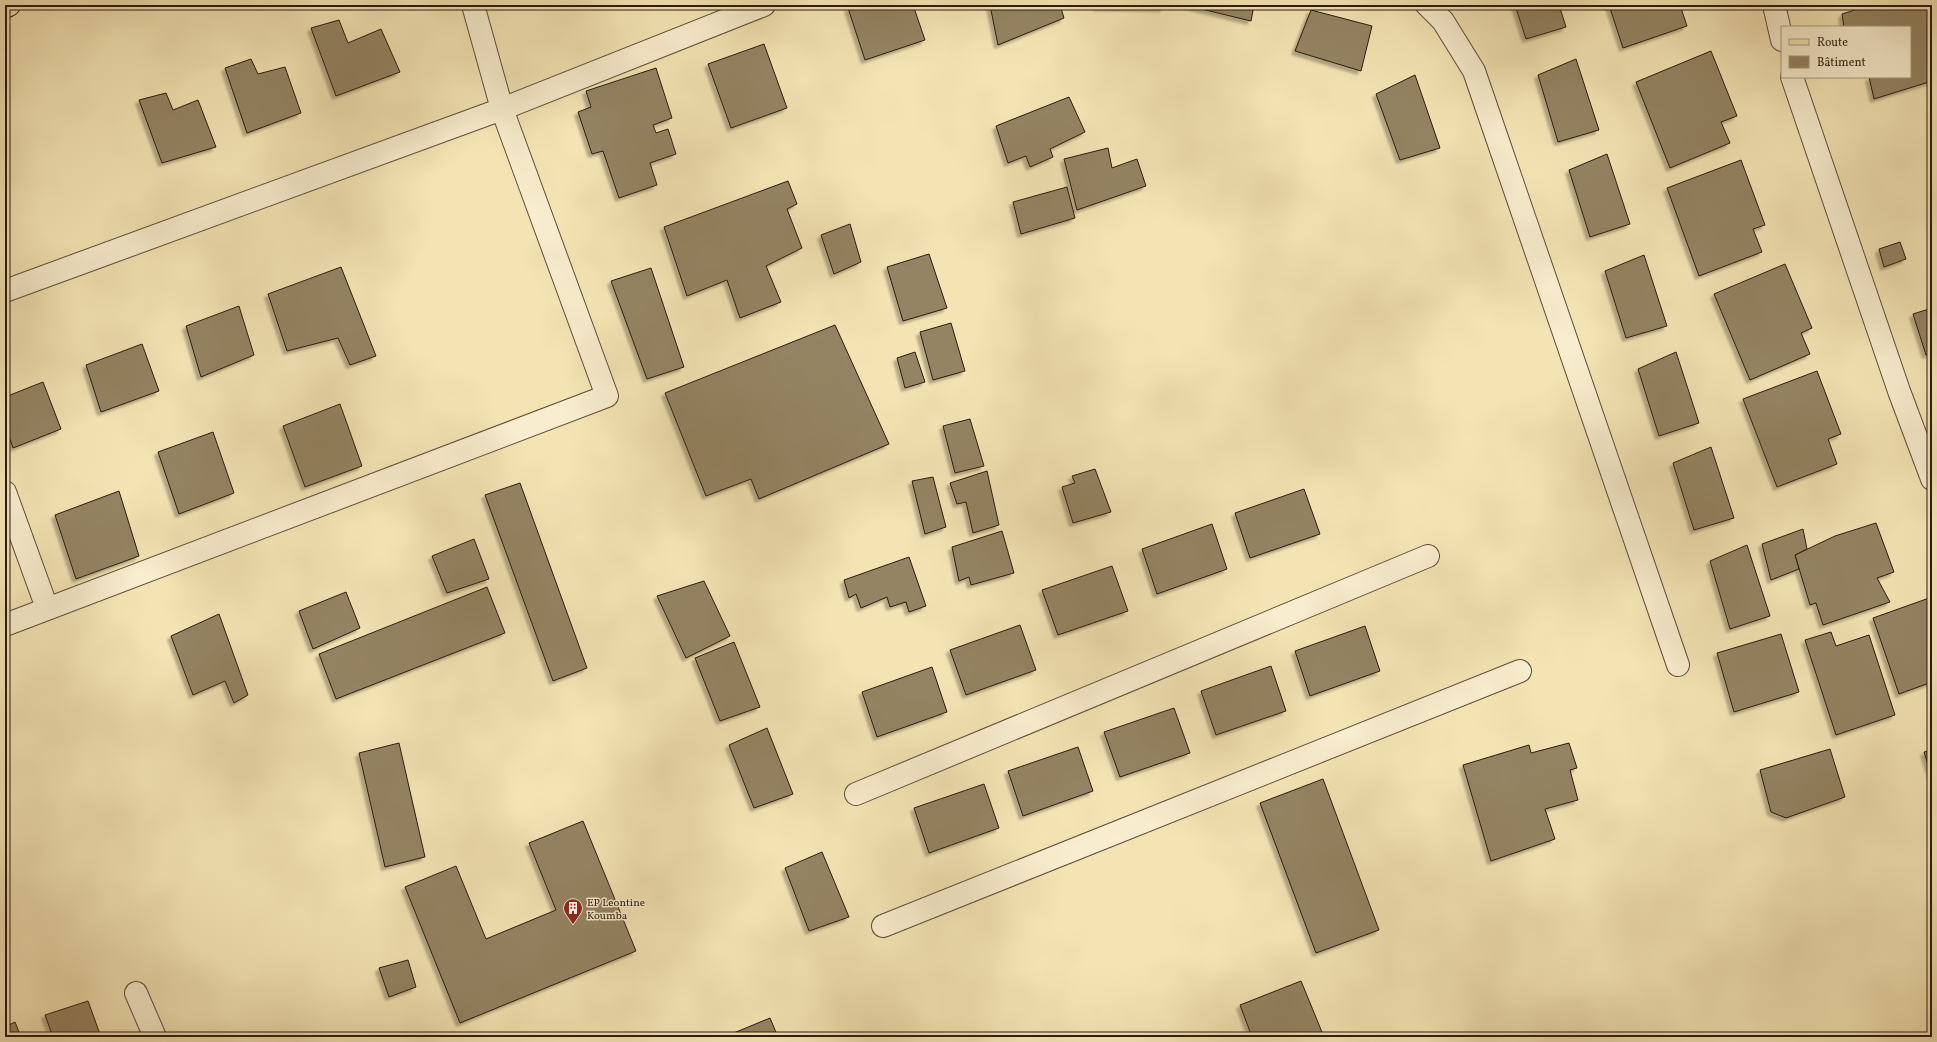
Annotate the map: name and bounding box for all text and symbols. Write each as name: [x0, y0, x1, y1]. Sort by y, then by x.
legend: [1781, 26, 1911, 78]
text: Route: [1817, 35, 1848, 51]
text: Bâtiment: [1817, 55, 1866, 71]
place label: EP Leontine Koumba: [587, 896, 645, 924]
building icon: EP Leontine Koumba: [562, 897, 584, 925]

